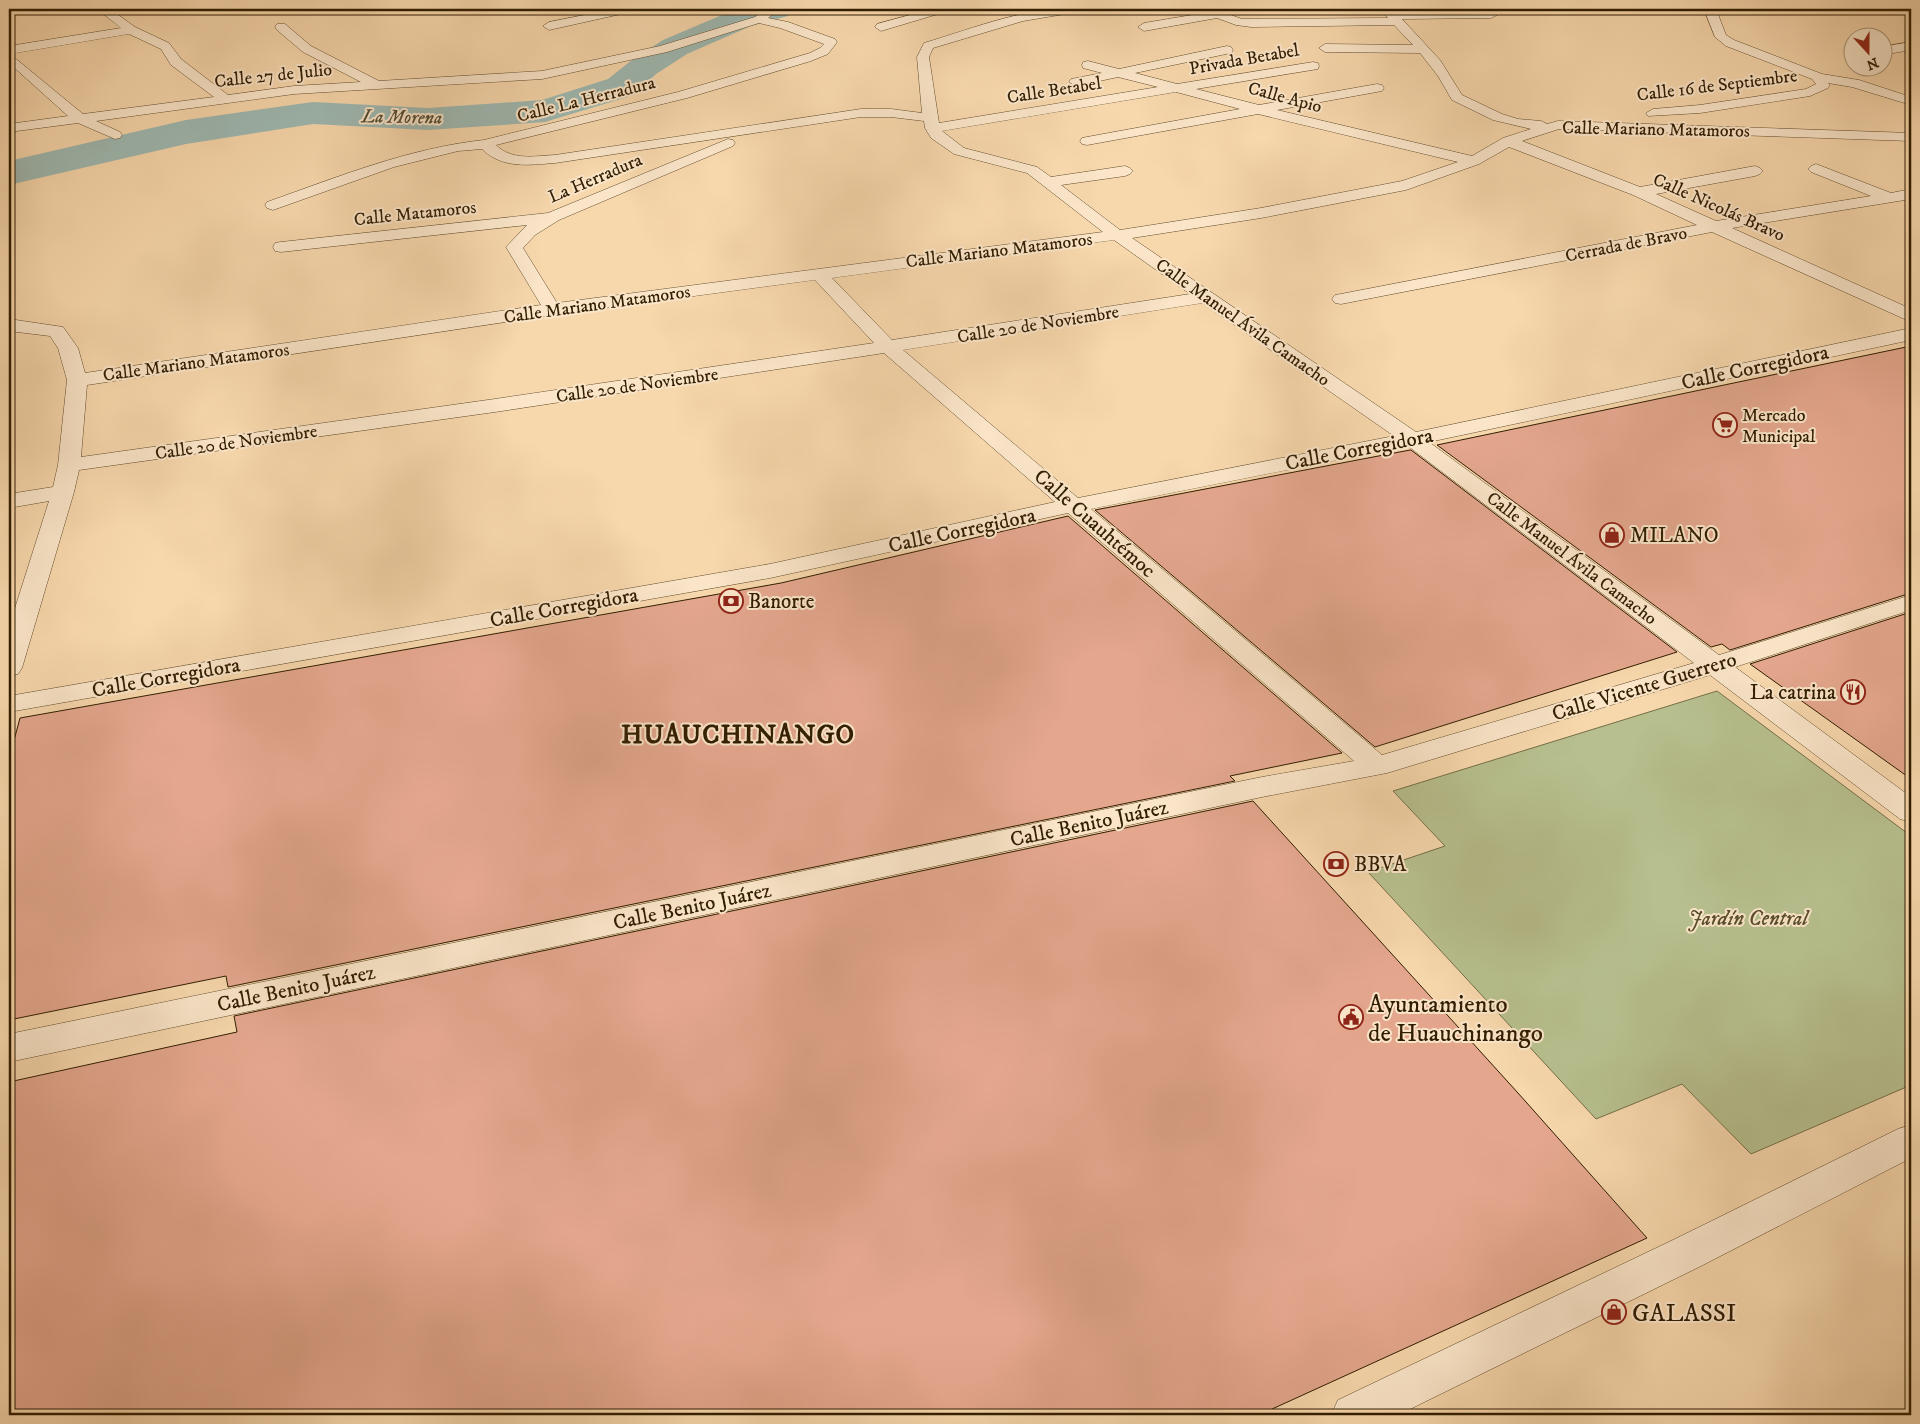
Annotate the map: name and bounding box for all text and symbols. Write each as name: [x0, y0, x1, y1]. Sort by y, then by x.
north arrow: [1842, 28, 1892, 78]
street label: Privada Betabel: [1187, 39, 1302, 80]
text: N: [1863, 53, 1881, 74]
street label: Calle 27 de Julio: [213, 59, 333, 93]
street label: Calle 16 de Septiembre: [1636, 65, 1799, 107]
street label: Calle La Herradura: [515, 72, 658, 128]
street label: Calle Betabel: [1005, 73, 1103, 109]
street label: Calle Apio: [1245, 78, 1324, 118]
water label: La Morena: [360, 105, 443, 130]
street label: Calle Mariano Matamoros: [1562, 117, 1750, 143]
street label: La Herradura: [545, 149, 646, 209]
street label: Calle Nicolás Bravo: [1649, 169, 1788, 247]
street label: Calle Matamoros: [353, 197, 477, 231]
street label: Cerrada de Bravo: [1564, 222, 1689, 268]
street label: Calle Mariano Matamoros: [905, 229, 1094, 273]
street label: Calle Manuel Ávila Camacho: [1151, 253, 1335, 392]
street label: Calle Mariano Matamoros: [503, 281, 692, 329]
street label: Calle 20 de Noviembre: [956, 301, 1121, 349]
street label: Calle Mariano Matamoros: [102, 339, 291, 387]
street label: Calle Corregidora: [1679, 340, 1831, 396]
street label: Calle 20 de Noviembre: [555, 364, 720, 408]
place label: Mercado Municipal: [1742, 405, 1816, 448]
supermarket icon: Mercado Municipal: [1712, 412, 1738, 438]
street label: Calle 20 de Noviembre: [154, 421, 319, 465]
street label: Calle Corregidora: [1283, 423, 1435, 477]
street label: Calle Cuauhtémoc: [1028, 464, 1161, 584]
street label: Calle Manuel Ávila Camacho: [1482, 487, 1662, 630]
street label: Calle Corregidora: [886, 503, 1038, 559]
shop icon: MILANO: [1599, 522, 1625, 548]
place label: MILANO: [1630, 523, 1719, 549]
street label: Calle Corregidora: [488, 582, 640, 634]
bank icon: Banorte: [718, 588, 744, 614]
place label: Banorte: [748, 589, 815, 615]
street label: Calle Vicente Guerrero: [1549, 647, 1740, 727]
street label: Calle Corregidora: [90, 652, 242, 704]
restaurant icon: La catrina: [1840, 679, 1866, 705]
place label: La catrina: [1750, 680, 1836, 706]
district label: HUAUCHINANGO: [621, 719, 855, 752]
street label: Calle Benito Juárez: [1008, 795, 1171, 853]
bank icon: BBVA: [1323, 851, 1349, 877]
place label: BBVA: [1354, 852, 1407, 878]
street label: Calle Benito Juárez: [611, 878, 774, 936]
park label: Jardín Central: [1688, 906, 1810, 932]
street label: Calle Benito Juárez: [215, 960, 378, 1018]
place label: Ayuntamiento de Huauchinango: [1368, 989, 1543, 1049]
public building icon: Ayuntamiento de Huauchinango: [1338, 1004, 1364, 1030]
place label: GALASSI: [1632, 1298, 1736, 1329]
shop icon: GALASSI: [1601, 1299, 1627, 1325]

